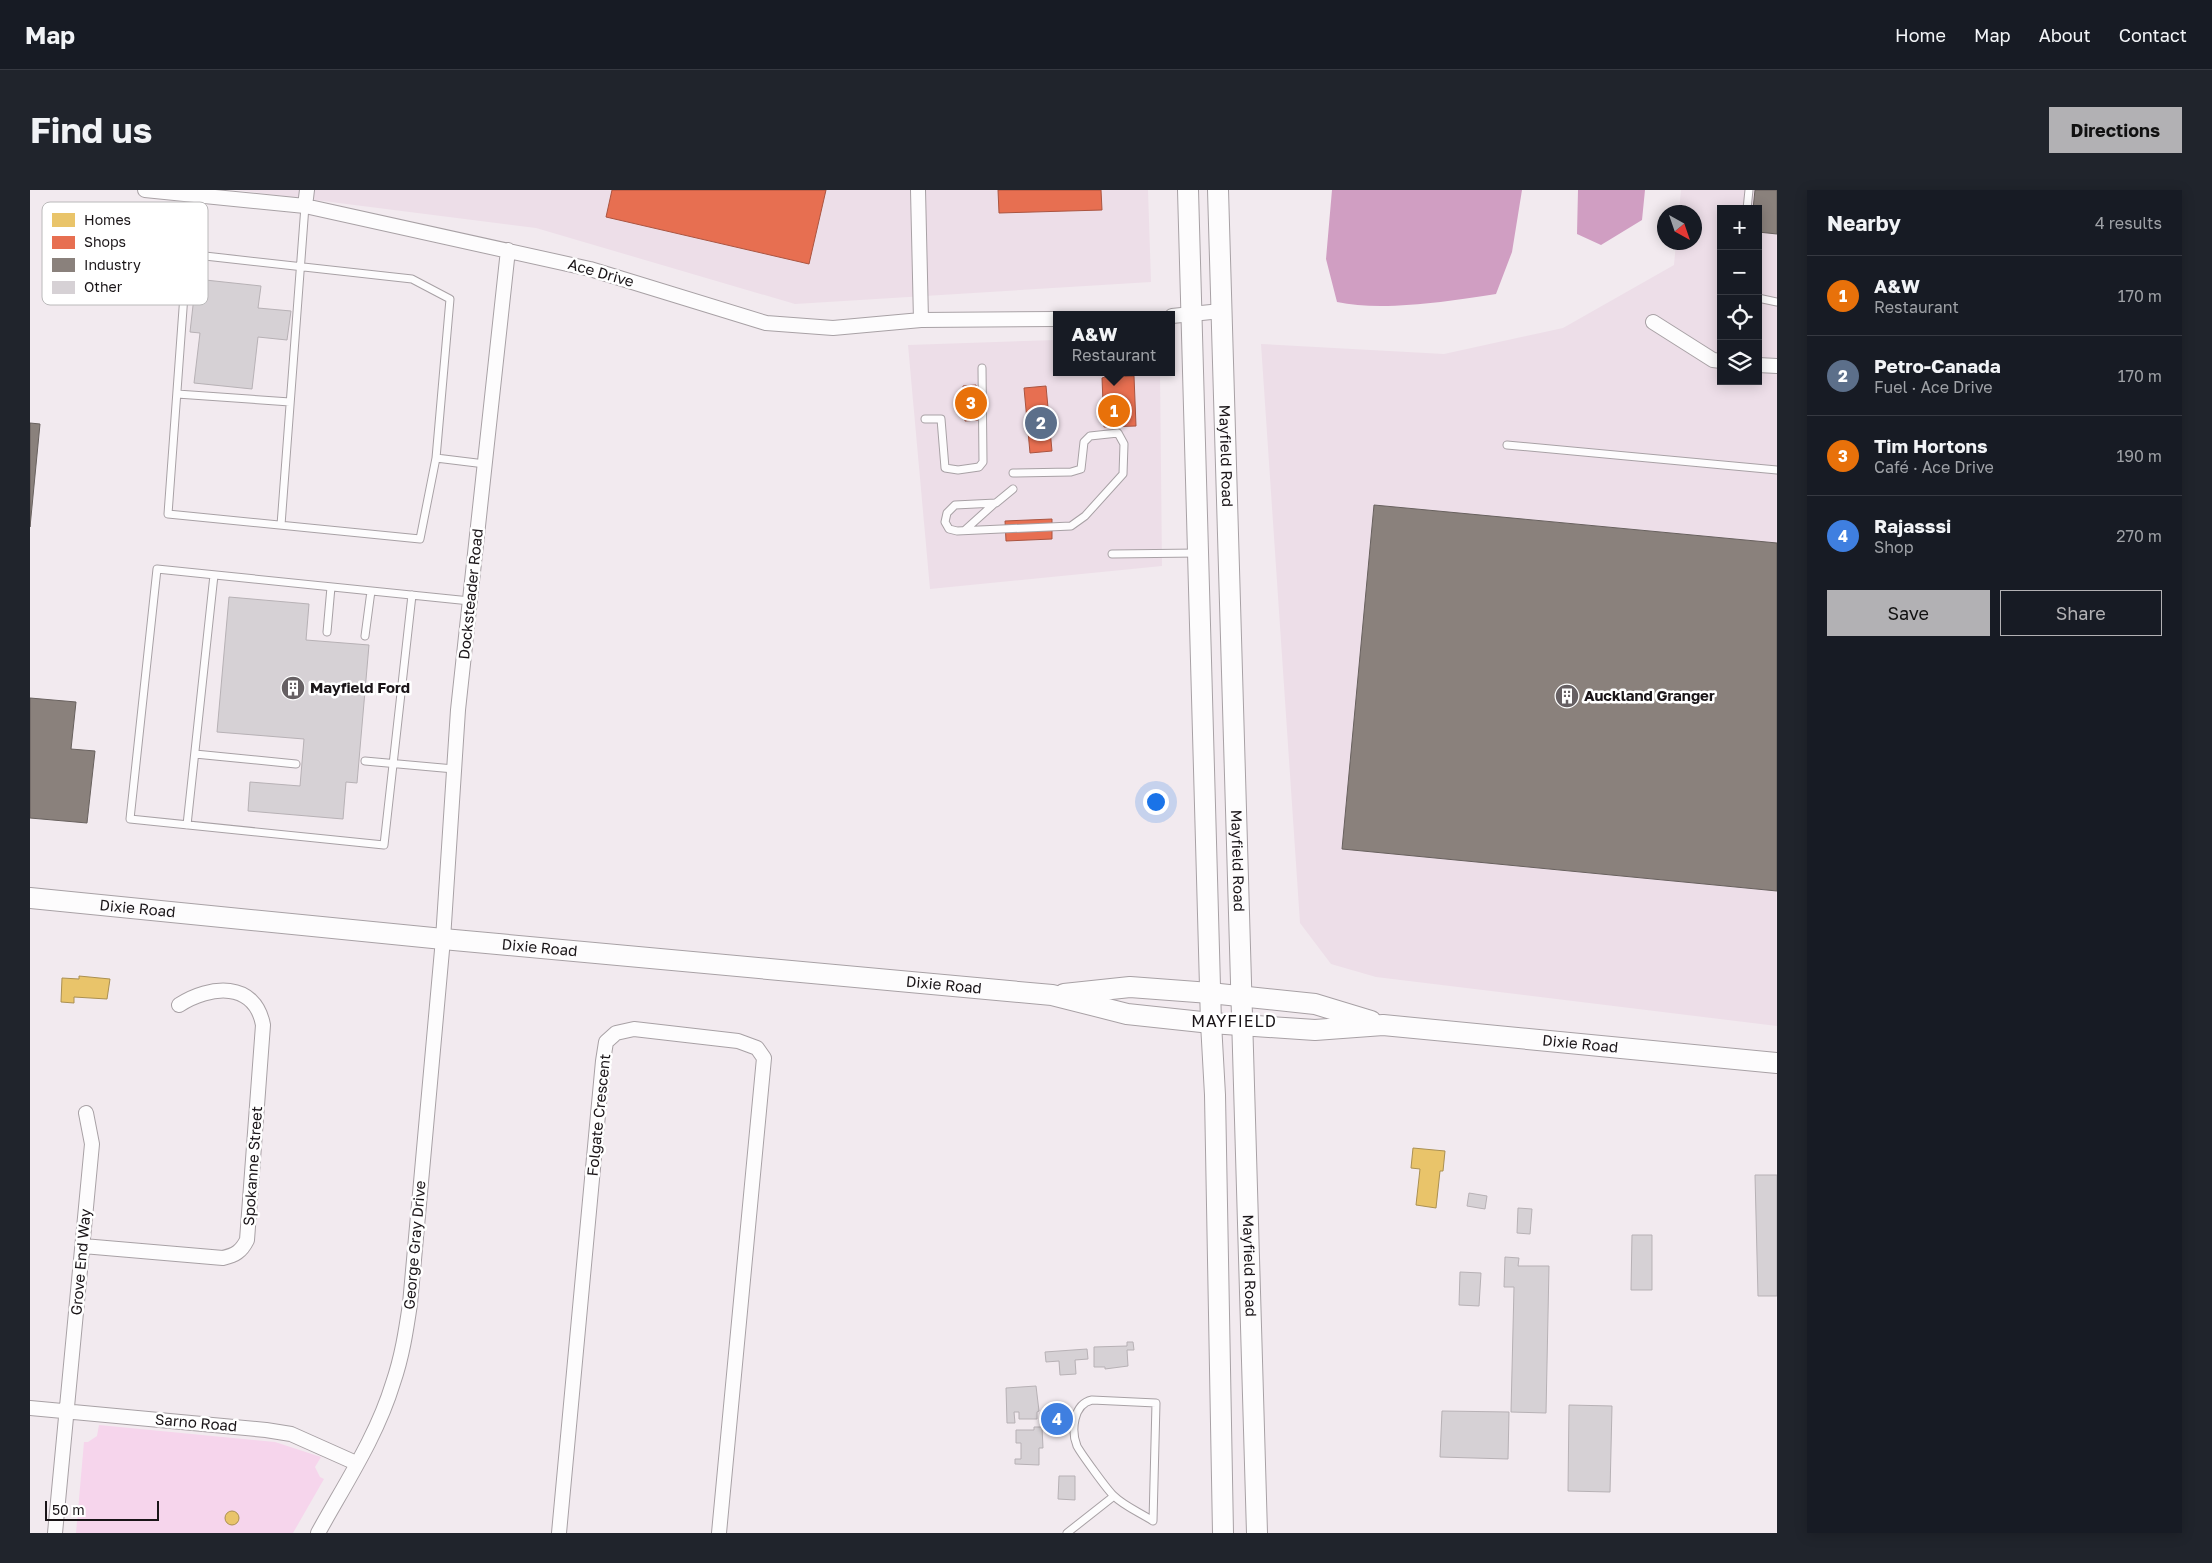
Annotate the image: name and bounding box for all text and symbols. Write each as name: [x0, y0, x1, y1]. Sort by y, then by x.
text: Map: [25, 20, 75, 49]
text: Home: [1895, 24, 1946, 46]
text: Map: [1974, 24, 2011, 46]
text: About: [2039, 24, 2091, 46]
text: Contact: [2119, 24, 2187, 46]
button: Directions: [2049, 107, 2182, 153]
text: Find us: [30, 109, 152, 151]
legend: [42, 202, 208, 305]
north arrow: [1657, 205, 1702, 250]
map controls: [1717, 205, 1762, 385]
button: +: [1717, 205, 1762, 250]
text: Nearby: [1827, 210, 1901, 236]
text: Homes: [84, 211, 131, 228]
text: 4 results: [2095, 213, 2162, 233]
text: Shops: [84, 233, 126, 250]
button: −: [1717, 250, 1762, 295]
street label: Ace Drive: [566, 254, 637, 290]
text: Industry: [84, 256, 141, 273]
text: A&W: [1874, 274, 1920, 297]
text: Other: [84, 278, 123, 295]
text: 1: [1839, 286, 1847, 306]
text: 170 m: [2118, 286, 2162, 306]
button: locate: [1717, 295, 1762, 340]
text: Restaurant: [1874, 297, 1959, 317]
popup: [1053, 311, 1175, 376]
text: A&W: [1072, 322, 1118, 345]
button: layers: [1717, 340, 1762, 385]
text: Restaurant: [1072, 345, 1156, 365]
text: Petro-Canada: [1874, 354, 2001, 377]
text: 2: [1838, 366, 1848, 386]
text: 170 m: [2118, 366, 2162, 386]
text: Fuel · Ace Drive: [1874, 377, 1993, 397]
pin: 3: [955, 384, 987, 422]
pin: 1: [1098, 392, 1130, 430]
pin: 2: [1025, 404, 1057, 442]
street label: Mayfield Road: [1216, 404, 1237, 507]
text: Tim Hortons: [1874, 434, 1988, 457]
text: 3: [1838, 446, 1848, 466]
text: 190 m: [2116, 446, 2162, 466]
text: Café · Ace Drive: [1874, 457, 1994, 477]
text: Rajasssi: [1874, 514, 1951, 537]
text: 4: [1838, 526, 1848, 546]
text: 270 m: [2116, 526, 2162, 546]
street label: Docksteader Road: [454, 528, 486, 660]
text: Shop: [1874, 537, 1914, 557]
button: Save: [1827, 590, 1990, 636]
button: Share: [2000, 590, 2162, 636]
building icon: Mayfield Ford: [280, 675, 306, 701]
place label: Mayfield Ford: [310, 678, 410, 696]
building icon: Auckland Granger: [1554, 683, 1580, 709]
place label: Auckland Granger: [1584, 686, 1715, 704]
your location: [1143, 789, 1169, 815]
street label: Mayfield Road: [1228, 809, 1249, 912]
street label: Dixie Road: [99, 895, 176, 920]
street label: Dixie Road: [501, 934, 578, 959]
street label: Dixie Road: [905, 972, 983, 997]
district label: MAYFIELD: [1191, 1011, 1277, 1031]
street label: Dixie Road: [1542, 1030, 1619, 1056]
street label: Folgate Crescent: [583, 1053, 613, 1177]
street label: Spokanne Street: [239, 1105, 265, 1226]
street label: George Gray Drive: [399, 1179, 429, 1310]
street label: Grove End Way: [66, 1207, 94, 1316]
street label: Mayfield Road: [1240, 1214, 1261, 1317]
pin: 4: [1041, 1400, 1073, 1438]
street label: Sarno Road: [154, 1409, 238, 1435]
scale bar: [45, 1498, 159, 1521]
text: 50 m: [52, 1501, 85, 1518]

